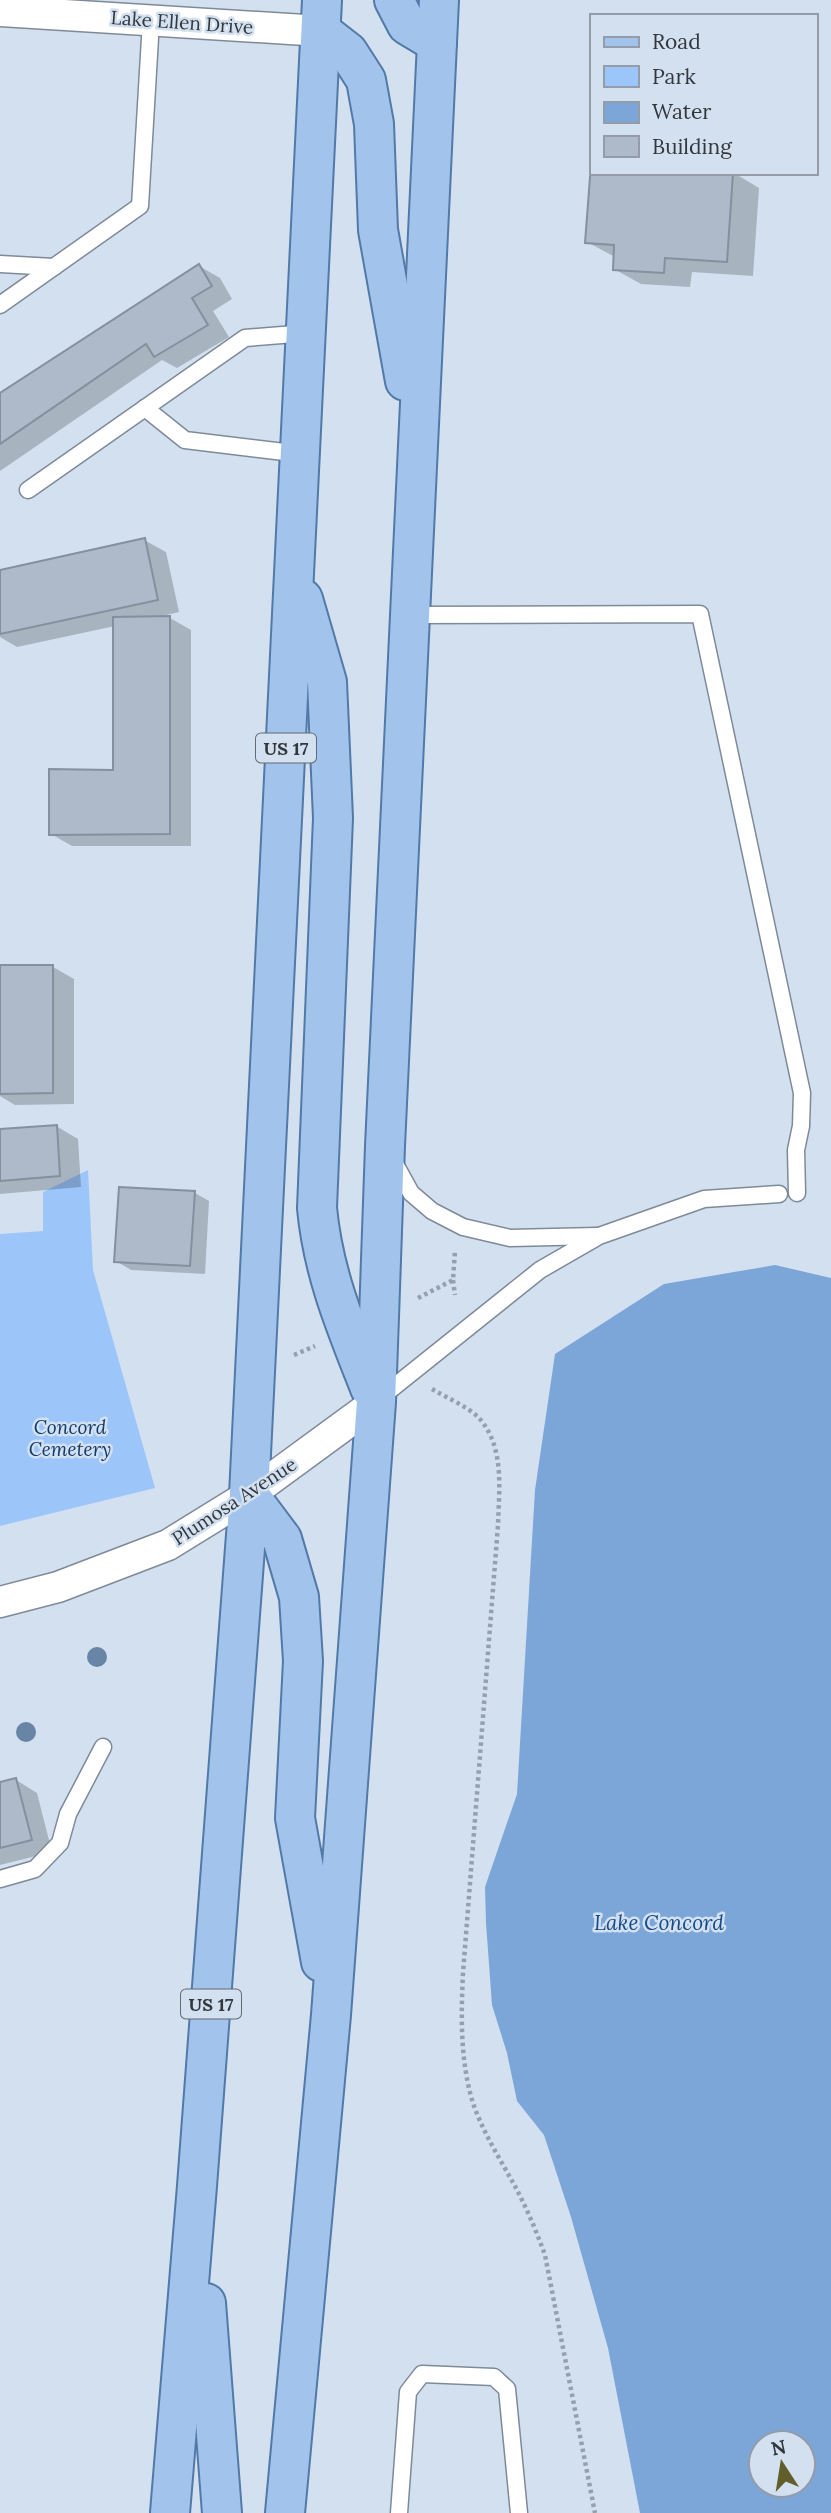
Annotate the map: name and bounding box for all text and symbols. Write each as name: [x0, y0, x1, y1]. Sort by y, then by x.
street label: Lake Ellen Drive: [110, 5, 254, 39]
legend: [590, 14, 817, 175]
text: Road: [652, 28, 701, 55]
text: Park: [652, 63, 696, 90]
text: Water: [652, 98, 711, 125]
text: Building: [652, 133, 732, 160]
road number: US 17: [256, 734, 316, 762]
park label: Concord Cemetery: [29, 1415, 111, 1461]
street label: Plumosa Avenue: [167, 1452, 301, 1550]
water label: Lake Concord: [594, 1909, 724, 1936]
road number: US 17: [181, 1990, 241, 2018]
north arrow: [747, 2429, 817, 2499]
text: N: [769, 2434, 788, 2461]

